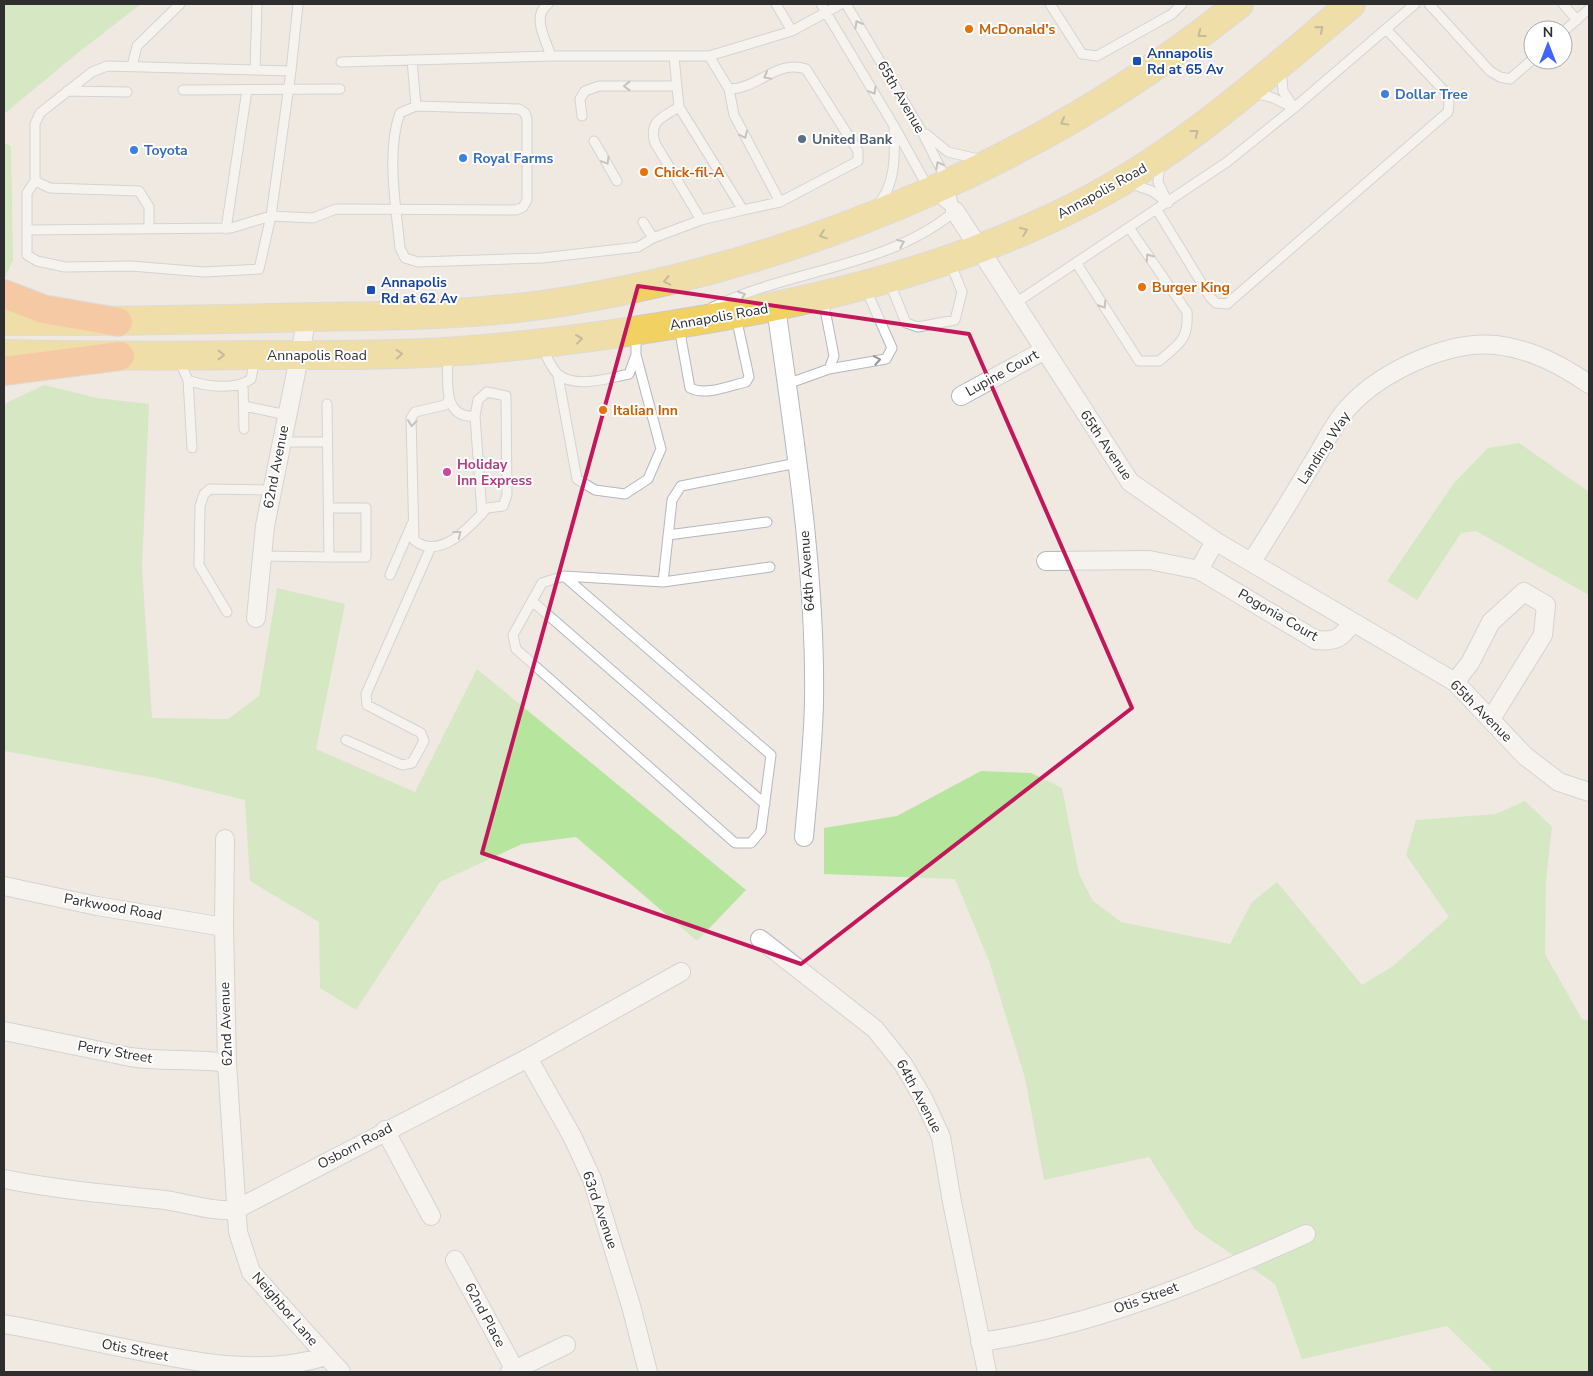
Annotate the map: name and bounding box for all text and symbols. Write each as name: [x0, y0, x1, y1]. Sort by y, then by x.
one-way arrow: [855, 20, 865, 29]
place label: McDonald's: [979, 20, 1056, 39]
north arrow: [1523, 20, 1573, 70]
marker: McDonald's: [963, 23, 975, 35]
text: N: [1543, 23, 1553, 42]
one-way arrow: [1314, 27, 1323, 35]
one-way arrow: [1197, 28, 1207, 37]
place label: Annapolis Rd at 65 Av: [1147, 44, 1224, 79]
marker: Annapolis Rd at 65 Av: [1131, 55, 1143, 67]
street label: 65th Avenue: [873, 57, 929, 137]
one-way arrow: [764, 69, 773, 79]
one-way arrow: [622, 81, 630, 91]
one-way arrow: [866, 85, 876, 94]
place label: Dollar Tree: [1395, 85, 1468, 104]
marker: Dollar Tree: [1379, 88, 1391, 100]
one-way arrow: [1061, 115, 1070, 125]
one-way arrow: [738, 130, 748, 139]
place label: United Bank: [812, 130, 893, 149]
one-way arrow: [1189, 130, 1198, 138]
marker: United Bank: [796, 133, 808, 145]
place label: Toyota: [144, 141, 188, 160]
marker: Toyota: [128, 144, 140, 156]
place label: Royal Farms: [473, 149, 553, 168]
marker: Royal Farms: [457, 152, 469, 164]
one-way arrow: [599, 156, 609, 165]
street label: Annapolis Road: [1054, 159, 1150, 223]
one-way arrow: [935, 161, 945, 170]
place label: Chick-fil-A: [654, 163, 725, 182]
marker: Chick-fil-A: [638, 166, 650, 178]
one-way arrow: [1019, 226, 1028, 237]
one-way arrow: [819, 229, 827, 239]
one-way arrow: [897, 239, 905, 249]
one-way arrow: [1146, 253, 1155, 263]
place label: Annapolis Rd at 62 Av: [381, 273, 458, 308]
one-way arrow: [662, 275, 671, 286]
place label: Burger King: [1152, 278, 1230, 297]
marker: Burger King: [1136, 281, 1148, 293]
marker: Annapolis Rd at 62 Av: [365, 284, 377, 296]
one-way arrow: [737, 291, 746, 301]
street label: Annapolis Road: [668, 299, 770, 335]
one-way arrow: [1097, 299, 1106, 308]
one-way arrow: [575, 334, 583, 345]
street label: Lupine Court: [962, 345, 1042, 401]
street label: Annapolis Road: [267, 346, 367, 365]
one-way arrow: [396, 349, 404, 360]
one-way arrow: [218, 350, 225, 360]
one-way arrow: [872, 356, 881, 366]
place label: Italian Inn: [613, 401, 678, 420]
marker: Italian Inn: [597, 404, 609, 416]
street label: 65th Avenue: [1076, 406, 1136, 484]
street label: Landing Way: [1293, 407, 1355, 488]
one-way arrow: [407, 420, 418, 428]
street label: 62nd Avenue: [259, 424, 293, 510]
place label: Holiday Inn Express: [457, 455, 532, 490]
marker: Holiday Inn Express: [441, 466, 453, 478]
street label: 64th Avenue: [795, 530, 819, 612]
one-way arrow: [452, 532, 461, 540]
street label: Pogonia Court: [1235, 584, 1322, 646]
street label: 65th Avenue: [1446, 676, 1516, 746]
street label: Parkwood Road: [62, 889, 164, 925]
street label: 62nd Avenue: [215, 982, 237, 1066]
street label: Perry Street: [76, 1036, 154, 1068]
street label: 64th Avenue: [892, 1056, 946, 1136]
street label: Osborn Road: [314, 1118, 396, 1174]
street label: 63rd Avenue: [578, 1169, 622, 1251]
street label: Neighbor Lane: [248, 1268, 322, 1350]
street label: Otis Street: [1111, 1278, 1181, 1318]
street label: 62nd Place: [460, 1279, 510, 1351]
street label: Otis Street: [100, 1334, 170, 1366]

